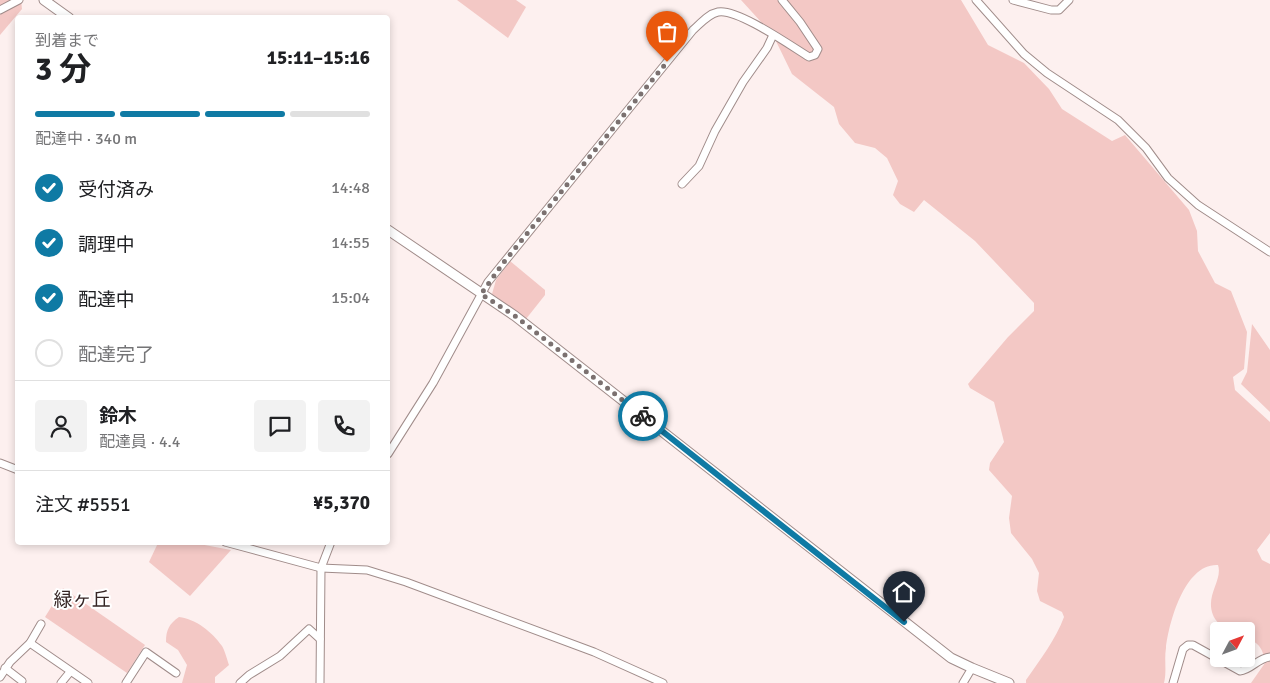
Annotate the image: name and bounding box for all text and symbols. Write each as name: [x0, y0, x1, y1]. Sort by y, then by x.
pin: [646, 11, 688, 62]
icon: bag: [653, 18, 681, 46]
text: 到着まで: [35, 31, 99, 51]
text: 15:11–15:16: [267, 46, 370, 70]
text: 3 分: [35, 50, 91, 89]
text: 配達中 · 340 m: [35, 129, 137, 149]
icon: check: [35, 174, 63, 202]
text: 受付済み: [78, 178, 154, 202]
text: 14:48: [331, 178, 370, 198]
icon: check: [35, 229, 63, 257]
text: 調理中: [78, 233, 135, 257]
text: 14:55: [331, 233, 370, 253]
icon: check: [35, 284, 63, 312]
text: 配達中: [78, 288, 135, 312]
text: 15:04: [331, 288, 370, 308]
text: 配達完了: [78, 343, 154, 367]
courier: [618, 391, 668, 441]
button: person: [35, 400, 87, 452]
button: chat: [254, 400, 306, 452]
button: phone: [318, 400, 370, 452]
icon: bike: [629, 402, 657, 430]
text: 鈴木: [99, 404, 137, 428]
text: 配達員 · 4.4: [99, 432, 180, 452]
text: ¥5,370: [313, 491, 370, 515]
text: 注文 #5551: [35, 493, 130, 517]
pin: [883, 571, 925, 622]
icon: home: [890, 578, 918, 606]
district label: 緑ヶ丘: [53, 588, 111, 612]
north arrow: [1210, 622, 1255, 668]
map controls: [1210, 622, 1255, 667]

